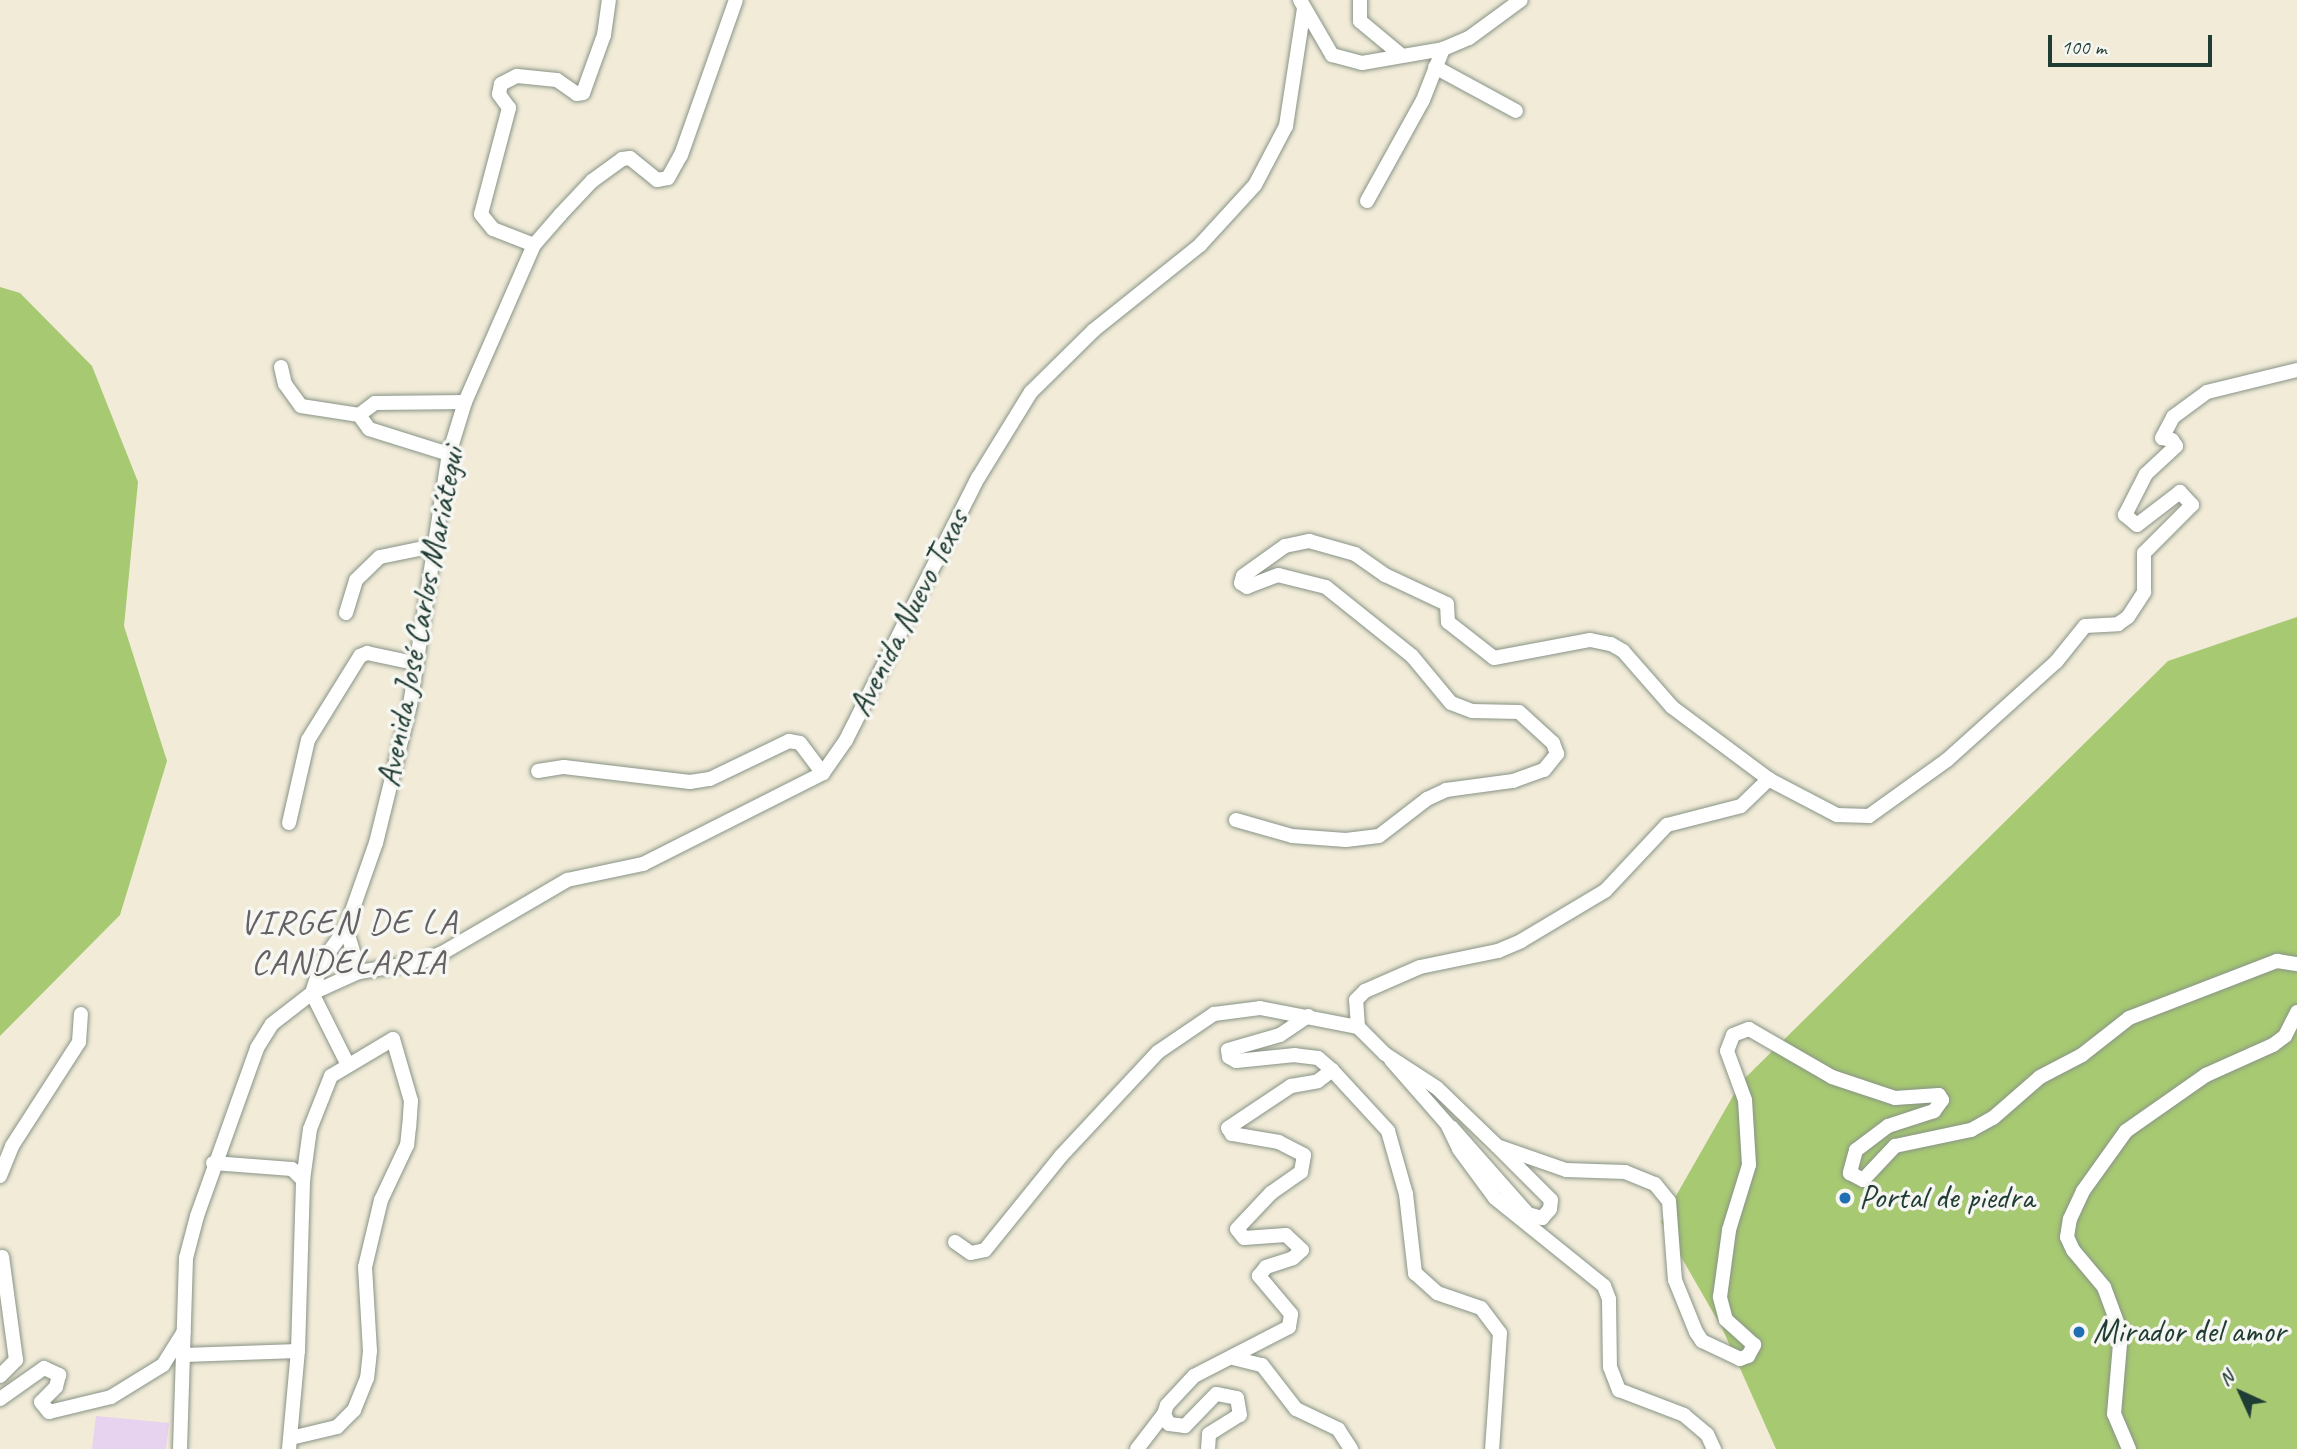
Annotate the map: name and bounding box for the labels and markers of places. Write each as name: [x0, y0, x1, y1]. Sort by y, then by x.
place label: Portal de piedra: [1859, 1178, 2034, 1218]
marker: Portal de piedra: [1837, 1190, 1853, 1206]
place label: Mirador del amor: [2093, 1312, 2287, 1352]
marker: Mirador del amor: [2071, 1324, 2087, 1340]

